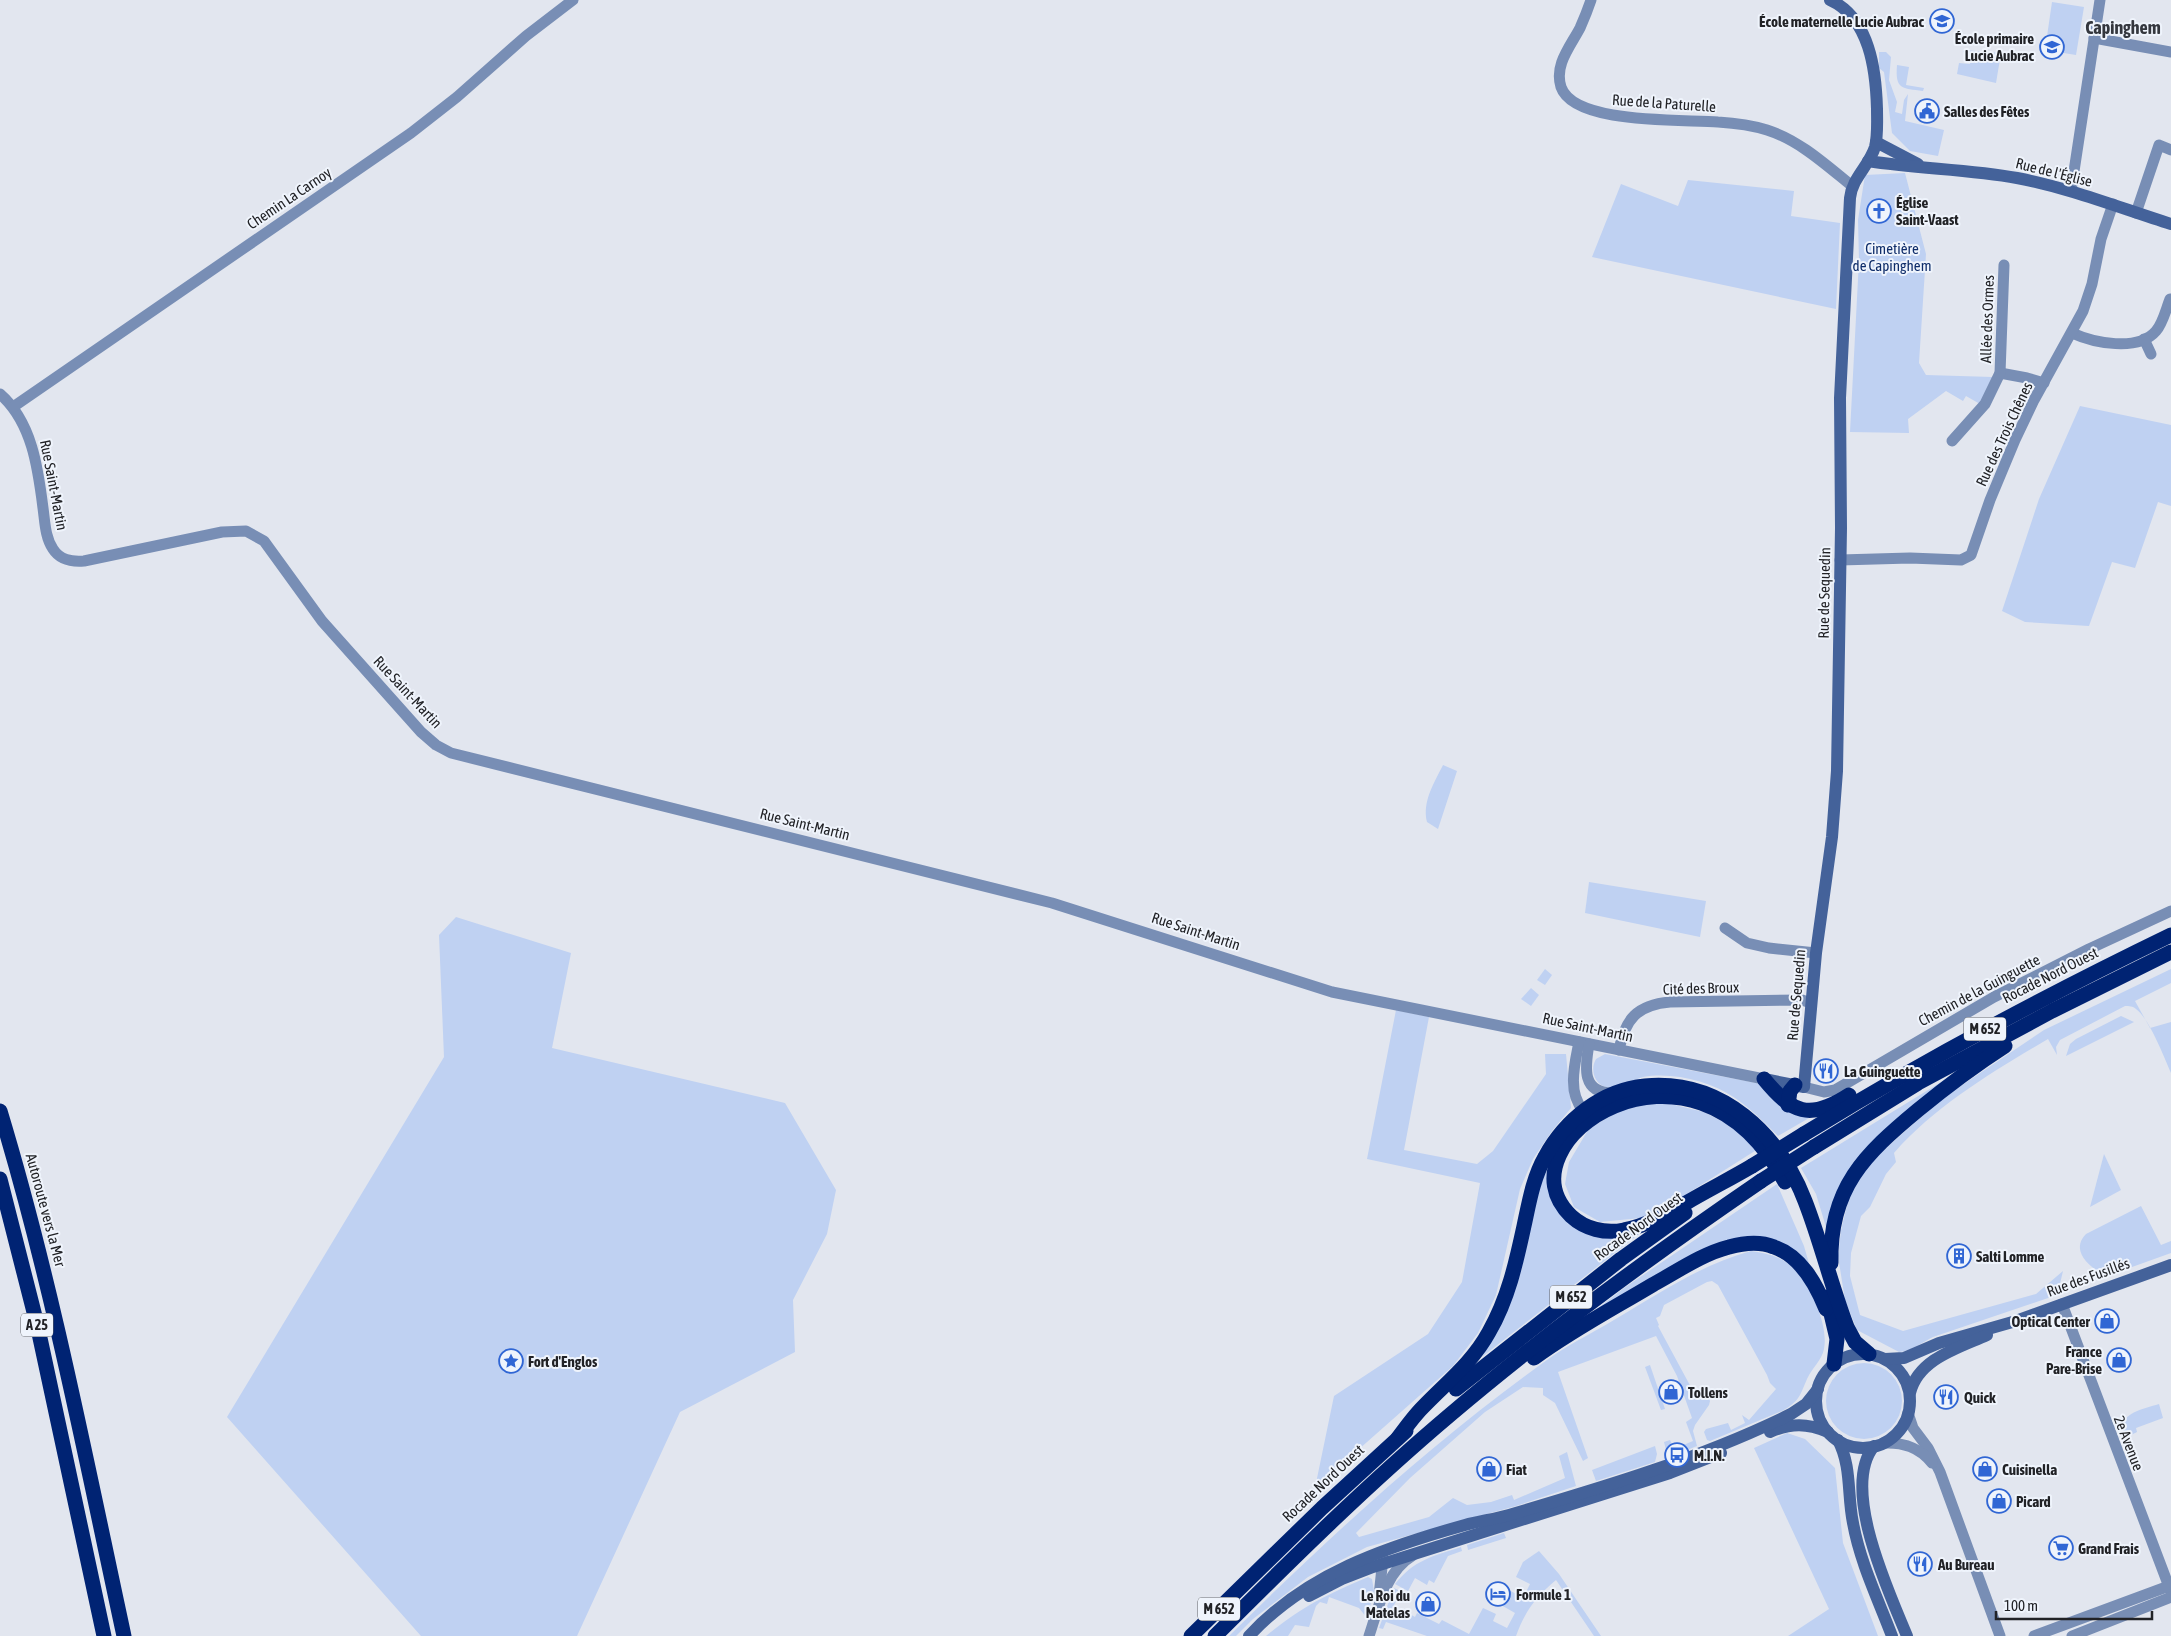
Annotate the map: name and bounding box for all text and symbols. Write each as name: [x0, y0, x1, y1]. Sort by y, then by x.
school or university icon: École maternelle Lucie Aubrac: [1929, 8, 1955, 34]
place label: École maternelle Lucie Aubrac: [1759, 13, 1924, 30]
district label: Capinghem: [2085, 17, 2161, 38]
place label: École primaire Lucie Aubrac: [1955, 30, 2034, 64]
school or university icon: École primaire Lucie Aubrac: [2039, 34, 2065, 60]
street label: Rue de la Paturelle: [1612, 91, 1717, 115]
public building icon: Salles des Fêtes: [1914, 98, 1940, 124]
place label: Salles des Fêtes: [1944, 103, 2030, 120]
street label: Rue de l'Église: [2014, 154, 2094, 190]
street label: Chemin La Carnoy: [244, 164, 334, 232]
place label: Église Saint-Vaast: [1896, 194, 1959, 228]
church icon: Église Saint-Vaast: [1866, 198, 1892, 224]
park label: Cimetière de Capinghem: [1853, 240, 1931, 274]
street label: Allée des Ormes: [1977, 275, 1997, 363]
street label: Rue des Trois Chênes: [1972, 379, 2036, 489]
street label: Rue Saint-Martin: [37, 438, 71, 532]
street label: Rue de Sequedin: [1815, 547, 1833, 639]
street label: Rue Saint-Martin: [370, 653, 446, 731]
street label: Rue Saint-Martin: [758, 805, 852, 843]
street label: Rue Saint-Martin: [1150, 909, 1242, 953]
street label: Rocade Nord Ouest: [1999, 944, 2101, 1006]
street label: Rue de Sequedin: [1784, 949, 1808, 1041]
street label: Chemin de la Guinguette: [1915, 951, 2043, 1029]
street label: Cité des Broux: [1663, 978, 1739, 998]
street label: Rue Saint-Martin: [1541, 1009, 1635, 1045]
road number: M 652: [1964, 1018, 2006, 1040]
restaurant icon: La Guinguette: [1813, 1058, 1839, 1084]
place label: La Guinguette: [1844, 1063, 1921, 1080]
street label: Autoroute vers la Mer: [23, 1152, 69, 1269]
street label: Rocade Nord Ouest: [1591, 1188, 1685, 1264]
building icon: Salti Lomme: [1946, 1243, 1972, 1269]
place label: Salti Lomme: [1976, 1248, 2045, 1265]
street label: Rue des Fusillés: [2044, 1254, 2132, 1300]
road number: M 652: [1550, 1285, 1592, 1308]
shop icon: Optical Center: [2094, 1308, 2120, 1334]
place label: Optical Center: [2012, 1313, 2091, 1330]
road number: A 25: [21, 1314, 53, 1336]
place label: France Pare-Brise: [2046, 1343, 2102, 1377]
shop icon: France Pare-Brise: [2106, 1347, 2132, 1373]
place icon: Fort d'Englos: [498, 1348, 524, 1374]
place label: Fort d'Englos: [528, 1353, 598, 1370]
shop icon: Tollens: [1658, 1379, 1684, 1405]
place label: Tollens: [1688, 1384, 1729, 1401]
restaurant icon: Quick: [1933, 1384, 1959, 1410]
place label: Quick: [1964, 1389, 1996, 1406]
street label: 2e Avenue: [2111, 1413, 2147, 1473]
street label: Rocade Nord Ouest: [1279, 1441, 1367, 1525]
bus stop icon: M.I.N.: [1664, 1442, 1690, 1468]
place label: M.I.N.: [1694, 1447, 1725, 1464]
shop icon: Fiat: [1476, 1456, 1502, 1482]
shop icon: Cuisinella: [1972, 1456, 1998, 1482]
place label: Fiat: [1506, 1461, 1527, 1478]
place label: Cuisinella: [2002, 1461, 2057, 1478]
shop icon: Picard: [1986, 1488, 2012, 1514]
place label: Picard: [2016, 1493, 2051, 1510]
supermarket icon: Grand Frais: [2048, 1535, 2074, 1561]
place label: Grand Frais: [2078, 1540, 2140, 1557]
restaurant icon: Au Bureau: [1907, 1551, 1933, 1577]
place label: Au Bureau: [1937, 1556, 1994, 1573]
hotel icon: Formule 1: [1485, 1581, 1511, 1607]
place label: Formule 1: [1516, 1586, 1571, 1603]
place label: Le Roi du Matelas: [1361, 1587, 1411, 1621]
scale bar: [1996, 1588, 2152, 1620]
shop icon: Le Roi du Matelas: [1415, 1591, 1441, 1617]
text: 100 m: [2004, 1597, 2038, 1614]
road number: M 652: [1198, 1598, 1240, 1620]

